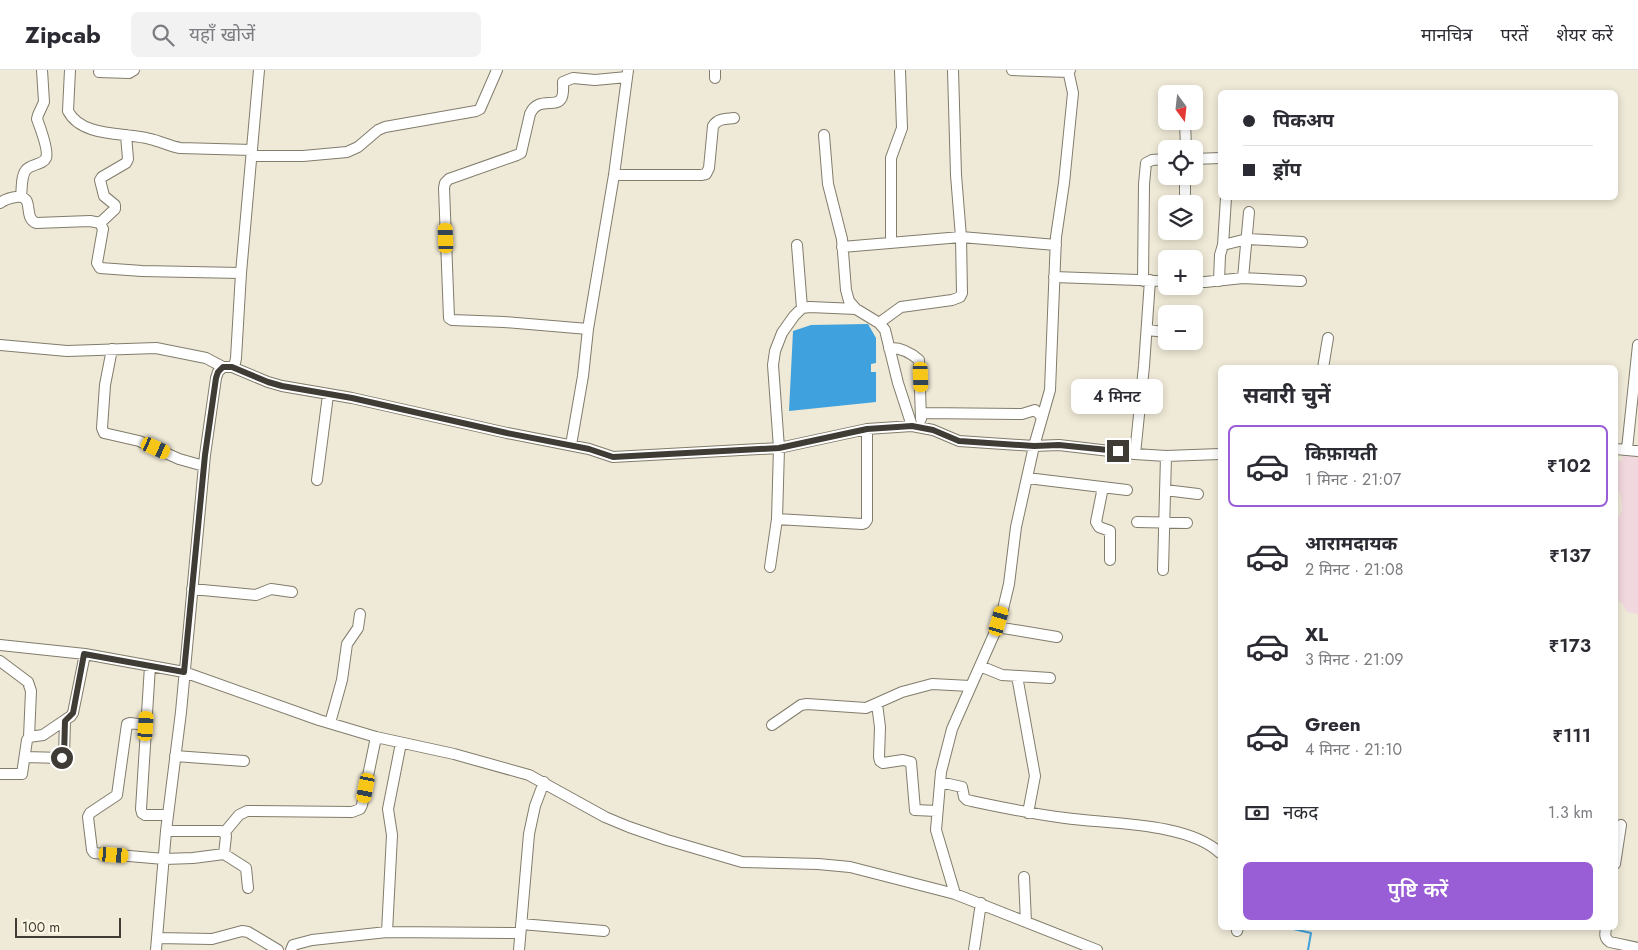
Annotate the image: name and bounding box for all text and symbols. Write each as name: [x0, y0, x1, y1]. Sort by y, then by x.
search box: [131, 12, 481, 57]
text: Zipcab: [25, 17, 101, 52]
icon: search: [149, 21, 177, 49]
text: यहाँ खोजें: [189, 21, 255, 48]
text: मानचित्र: [1421, 22, 1473, 48]
text: परतें: [1501, 22, 1528, 48]
text: शेयर करें: [1556, 22, 1613, 48]
north arrow: [1158, 85, 1202, 130]
map controls: [1158, 85, 1203, 350]
text: पिकअप: [1273, 107, 1334, 134]
button: locate: [1158, 140, 1203, 185]
text: ड्रॉप: [1273, 156, 1301, 183]
button: layers: [1158, 195, 1203, 240]
car: [437, 223, 454, 253]
button: +: [1158, 250, 1203, 295]
button: −: [1158, 305, 1203, 350]
car: [912, 362, 929, 392]
callout: 4 मिनट: [1072, 378, 1164, 414]
text: सवारी चुनें: [1243, 379, 1331, 411]
text: 4 मिनट: [1093, 385, 1141, 408]
car: [139, 435, 172, 461]
route end: [1107, 440, 1129, 462]
text: किफ़ायती: [1305, 440, 1377, 467]
icon: car: [1245, 444, 1290, 489]
text: ₹102: [1547, 452, 1591, 479]
text: 1 मिनट · 21:07: [1305, 468, 1401, 491]
text: आरामदायक: [1305, 530, 1397, 557]
icon: car: [1245, 534, 1290, 579]
text: ₹137: [1549, 542, 1591, 569]
text: 2 मिनट · 21:08: [1305, 558, 1403, 581]
car: [987, 605, 1010, 637]
text: XL: [1305, 621, 1328, 648]
icon: car: [1245, 624, 1290, 669]
text: ₹173: [1549, 632, 1591, 659]
text: 3 मिनट · 21:09: [1305, 648, 1404, 671]
car: [137, 711, 154, 741]
text: Green: [1305, 711, 1361, 738]
icon: car: [1245, 714, 1290, 759]
text: ₹111: [1552, 722, 1591, 749]
text: 4 मिनट · 21:10: [1305, 738, 1402, 761]
route start: [51, 747, 73, 769]
car: [355, 772, 376, 804]
icon: cash: [1243, 799, 1271, 827]
text: नकद: [1283, 799, 1318, 826]
text: 1.3 km: [1548, 801, 1593, 824]
car: [98, 846, 129, 864]
button: पुष्टि करें: [1243, 862, 1593, 920]
scale bar: [15, 915, 121, 938]
text: 100 m: [22, 917, 60, 937]

